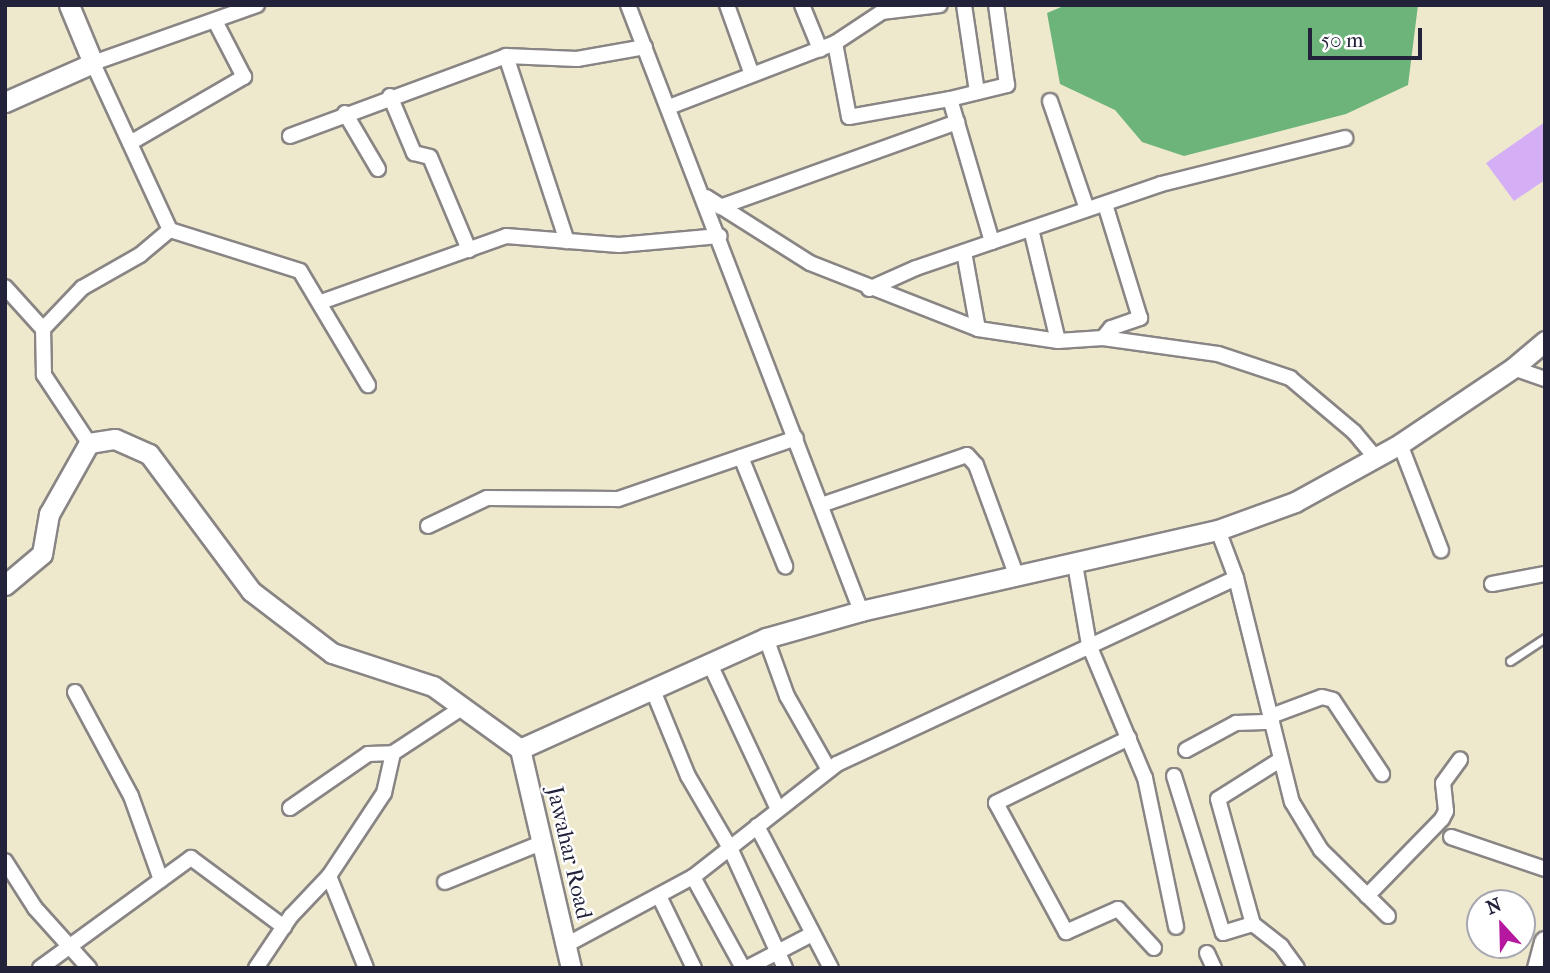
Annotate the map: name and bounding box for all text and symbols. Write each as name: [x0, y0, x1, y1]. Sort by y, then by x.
scale bar: [1312, 14, 1426, 58]
text: 50 m: [1321, 28, 1364, 52]
street label: Jawahar Road: [540, 784, 598, 922]
north arrow: [1466, 889, 1536, 959]
text: N: [1483, 893, 1505, 919]

